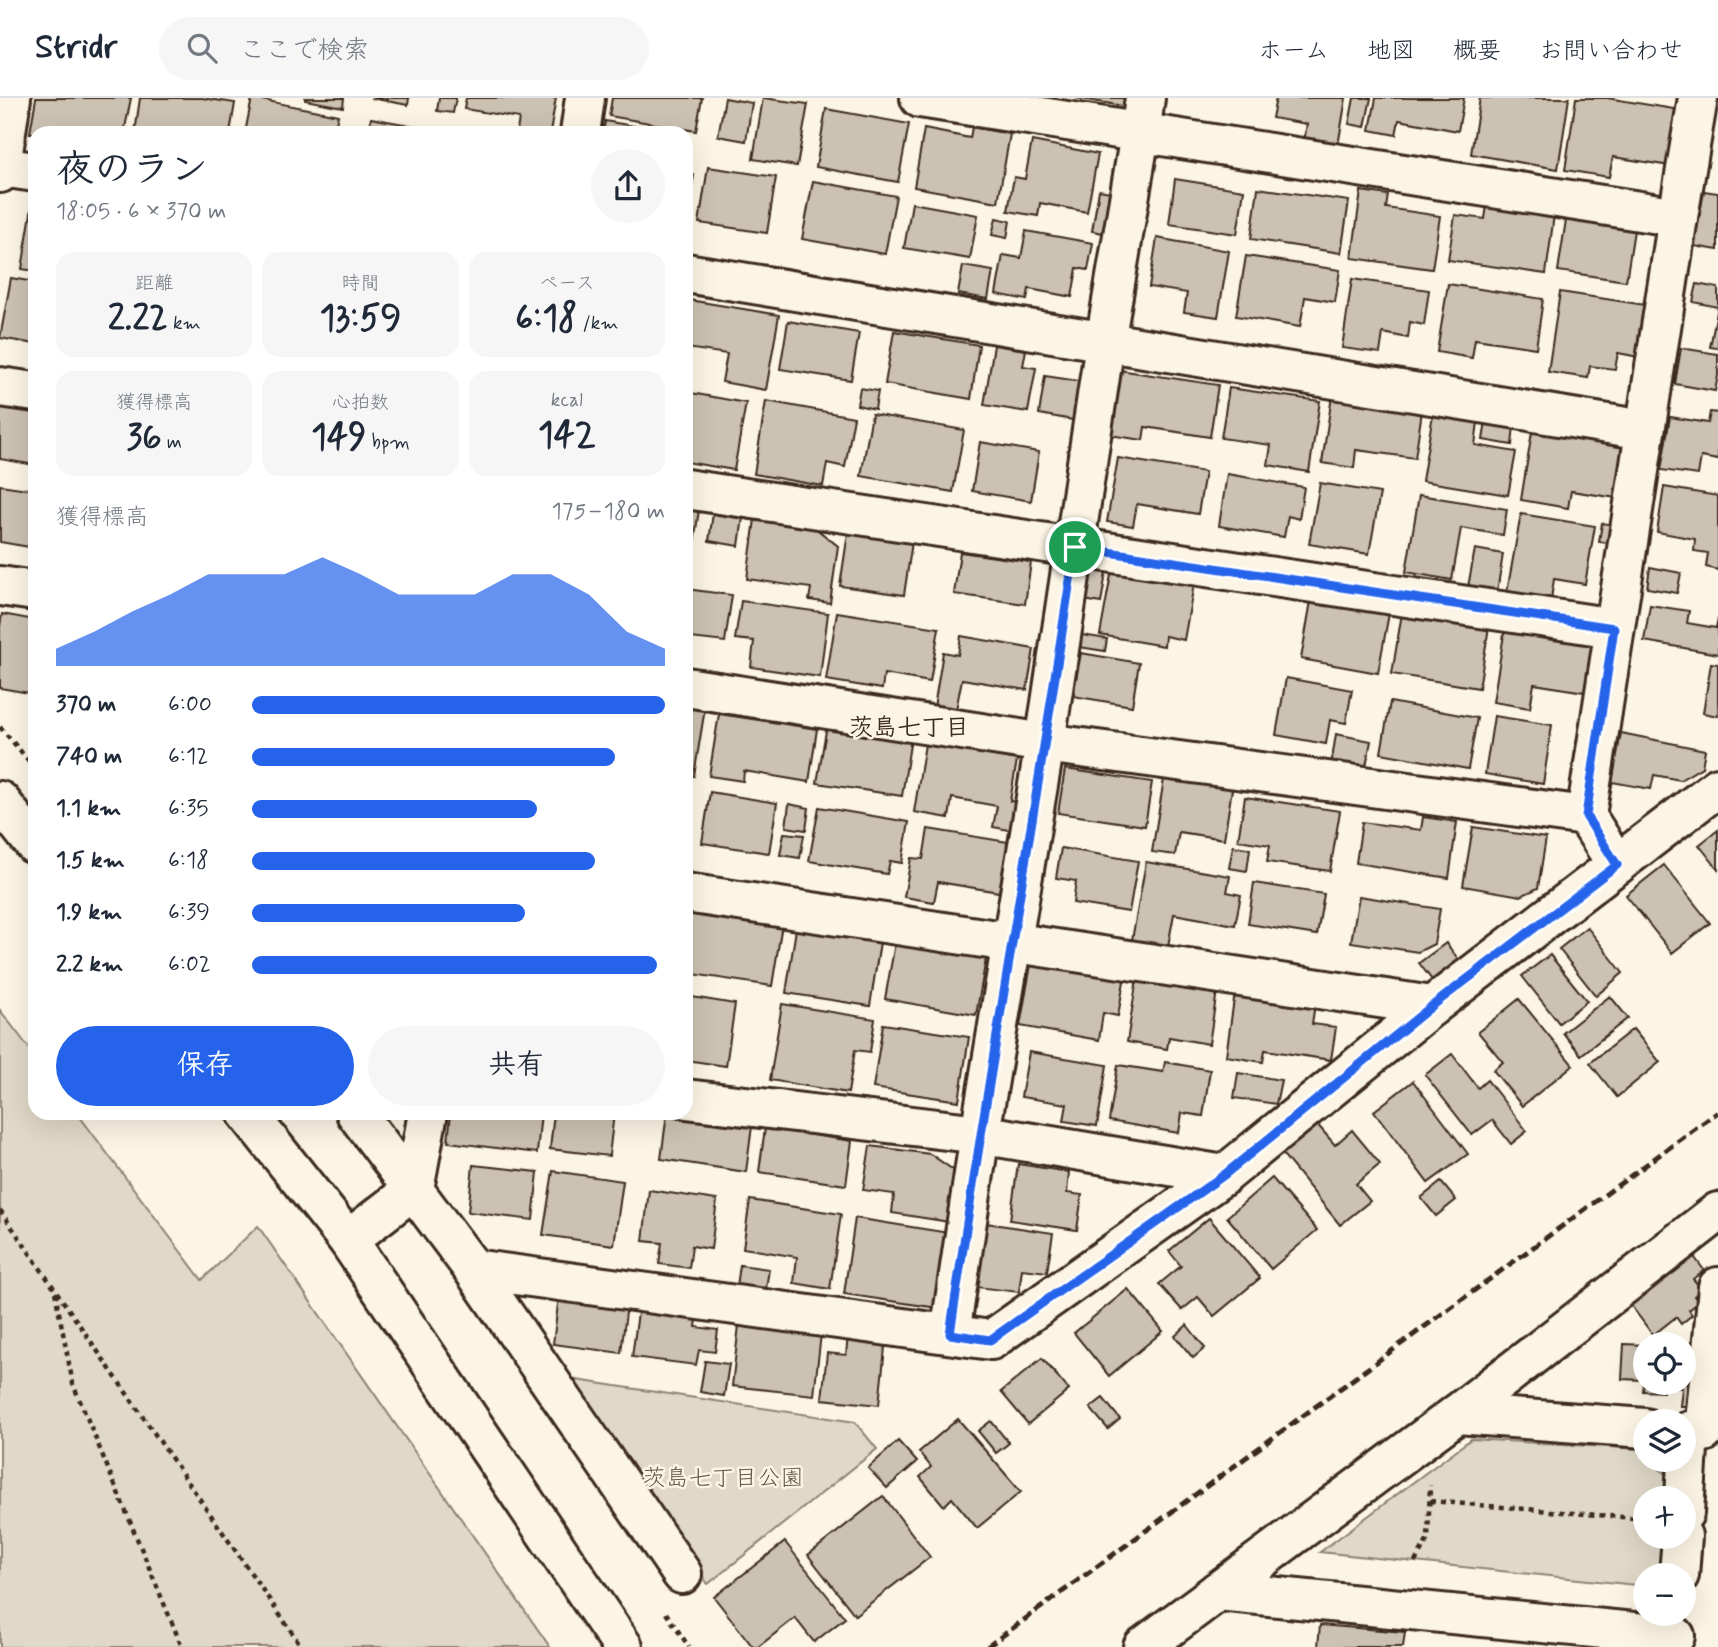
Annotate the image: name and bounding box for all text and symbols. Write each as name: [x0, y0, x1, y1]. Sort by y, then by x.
search box: [159, 17, 649, 80]
text: Stridr: [35, 26, 117, 70]
icon: search: [183, 29, 221, 67]
text: ここで検索: [239, 34, 369, 68]
text: ホーム: [1258, 36, 1329, 67]
text: 地図: [1367, 36, 1415, 67]
text: 概要: [1453, 36, 1501, 67]
text: お問い合わせ: [1539, 36, 1683, 67]
text: 夜のラン: [56, 146, 208, 195]
button: share: [591, 149, 665, 223]
text: 18:05 · 6 × 370 m: [56, 197, 226, 227]
text: 距離: [135, 271, 173, 296]
text: 時間: [341, 271, 380, 296]
text: ペース: [539, 271, 595, 296]
text: 2.22: [108, 296, 168, 342]
text: 13:59: [320, 296, 401, 342]
text: 6:18: [515, 296, 577, 342]
text: km: [168, 311, 201, 336]
text: /km: [577, 311, 618, 336]
text: kcal: [551, 388, 583, 413]
text: 獲得標高: [116, 390, 192, 415]
text: 心拍数: [332, 390, 389, 415]
text: 142: [538, 413, 596, 459]
text: 36: [126, 415, 162, 461]
text: 149: [311, 415, 366, 461]
text: m: [162, 430, 182, 455]
text: bpm: [366, 430, 410, 455]
text: 175–180 m: [551, 497, 665, 527]
text: 獲得標高: [56, 503, 148, 533]
pin: [1045, 517, 1105, 577]
icon: arrive: [1056, 528, 1094, 566]
text: 370 m: [56, 690, 116, 720]
text: 6:00: [168, 690, 212, 720]
district label: 茨島七丁目: [849, 713, 969, 744]
text: 740 m: [56, 742, 122, 772]
text: 6:12: [168, 742, 208, 772]
text: 1.1 km: [56, 794, 121, 824]
text: 6:35: [168, 794, 209, 824]
text: 1.5 km: [56, 846, 125, 876]
text: 6:18: [168, 846, 209, 876]
text: 1.9 km: [56, 898, 122, 928]
text: 6:39: [168, 898, 210, 928]
text: 2.2 km: [56, 950, 123, 980]
text: 6:02: [168, 950, 211, 980]
button: 保存: [56, 1026, 354, 1106]
button: 共有: [368, 1026, 665, 1106]
map controls: [1633, 1332, 1696, 1626]
button: locate: [1633, 1332, 1696, 1395]
button: layers: [1633, 1409, 1696, 1472]
park label: 茨島七丁目公園: [643, 1464, 804, 1494]
button: +: [1633, 1486, 1696, 1549]
button: −: [1633, 1563, 1696, 1626]

